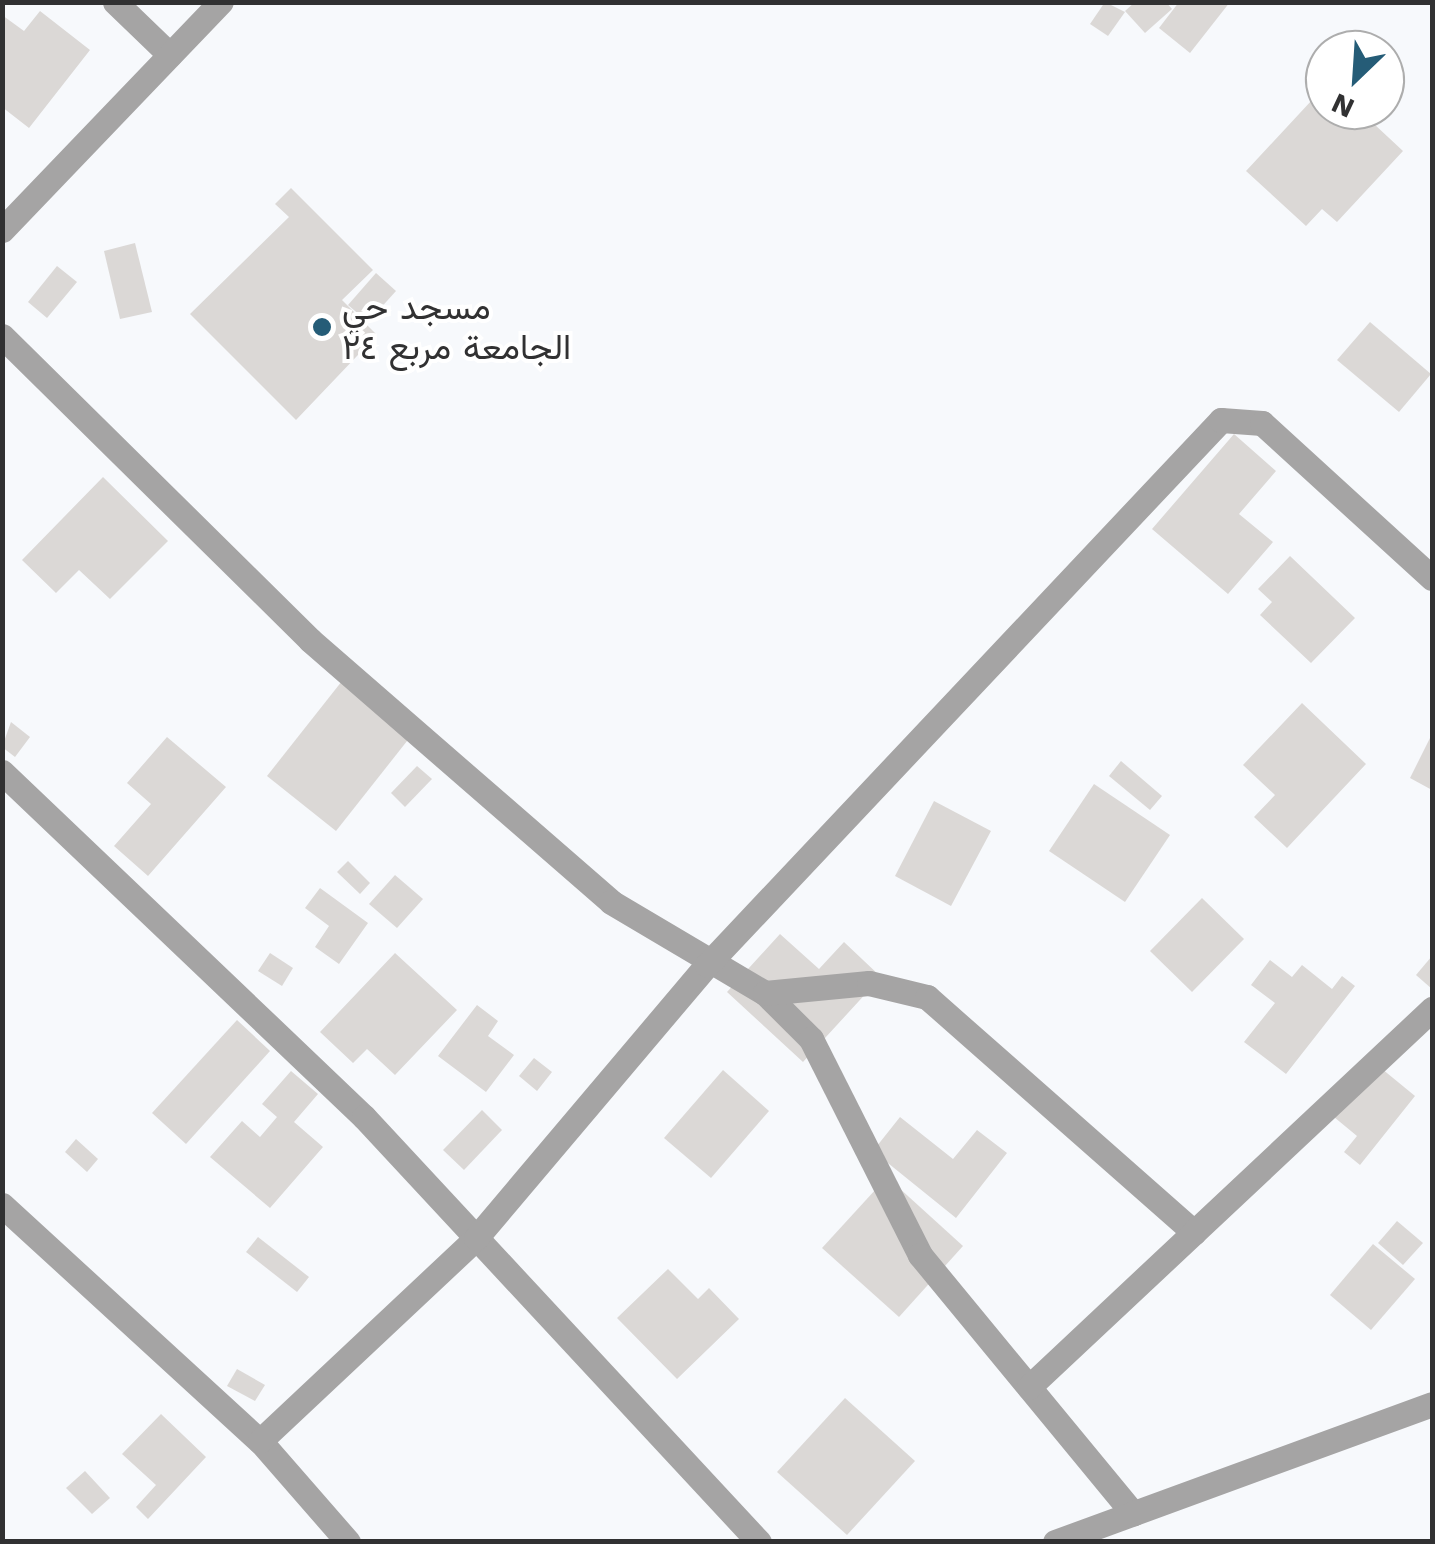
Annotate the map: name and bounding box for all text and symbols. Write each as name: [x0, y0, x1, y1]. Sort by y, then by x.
north arrow: [1305, 30, 1405, 130]
text: N: [1327, 86, 1359, 125]
place label: مسجد حي الجامعة مربع ٢٤: [342, 286, 571, 368]
marker: مسجد حي الجامعة مربع ٢٤: [311, 316, 333, 338]

